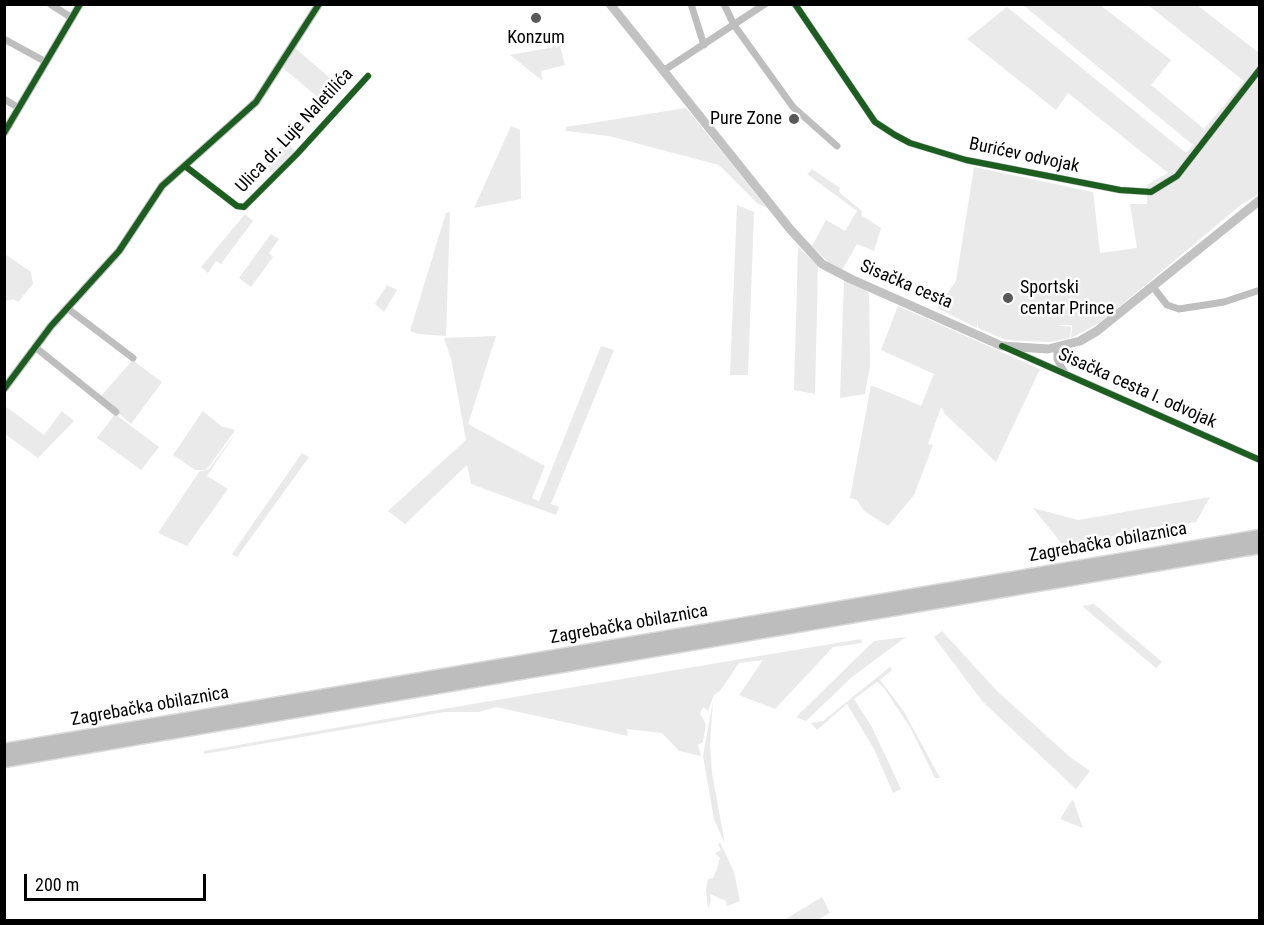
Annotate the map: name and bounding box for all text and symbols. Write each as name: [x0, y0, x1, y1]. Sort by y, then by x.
marker: Konzum: [529, 11, 543, 25]
place label: Konzum: [507, 27, 565, 49]
street label: Ulica dr. Luje Naletilića: [232, 64, 358, 198]
place label: Pure Zone: [710, 108, 782, 130]
marker: Pure Zone: [787, 112, 801, 126]
street label: Burićev odvojak: [967, 134, 1081, 178]
street label: Sisačka cesta: [856, 256, 956, 314]
place label: Sportski centar Prince: [1020, 277, 1114, 320]
marker: Sportski centar Prince: [1001, 291, 1015, 305]
street label: Sisačka cesta I. odvojak: [1054, 344, 1220, 434]
street label: Zagrebačka obilaznica: [1027, 518, 1189, 568]
street label: Zagrebačka obilaznica: [548, 600, 710, 650]
street label: Zagrebačka obilaznica: [69, 682, 231, 732]
scale bar: [27, 862, 208, 900]
text: 200 m: [35, 874, 79, 895]

